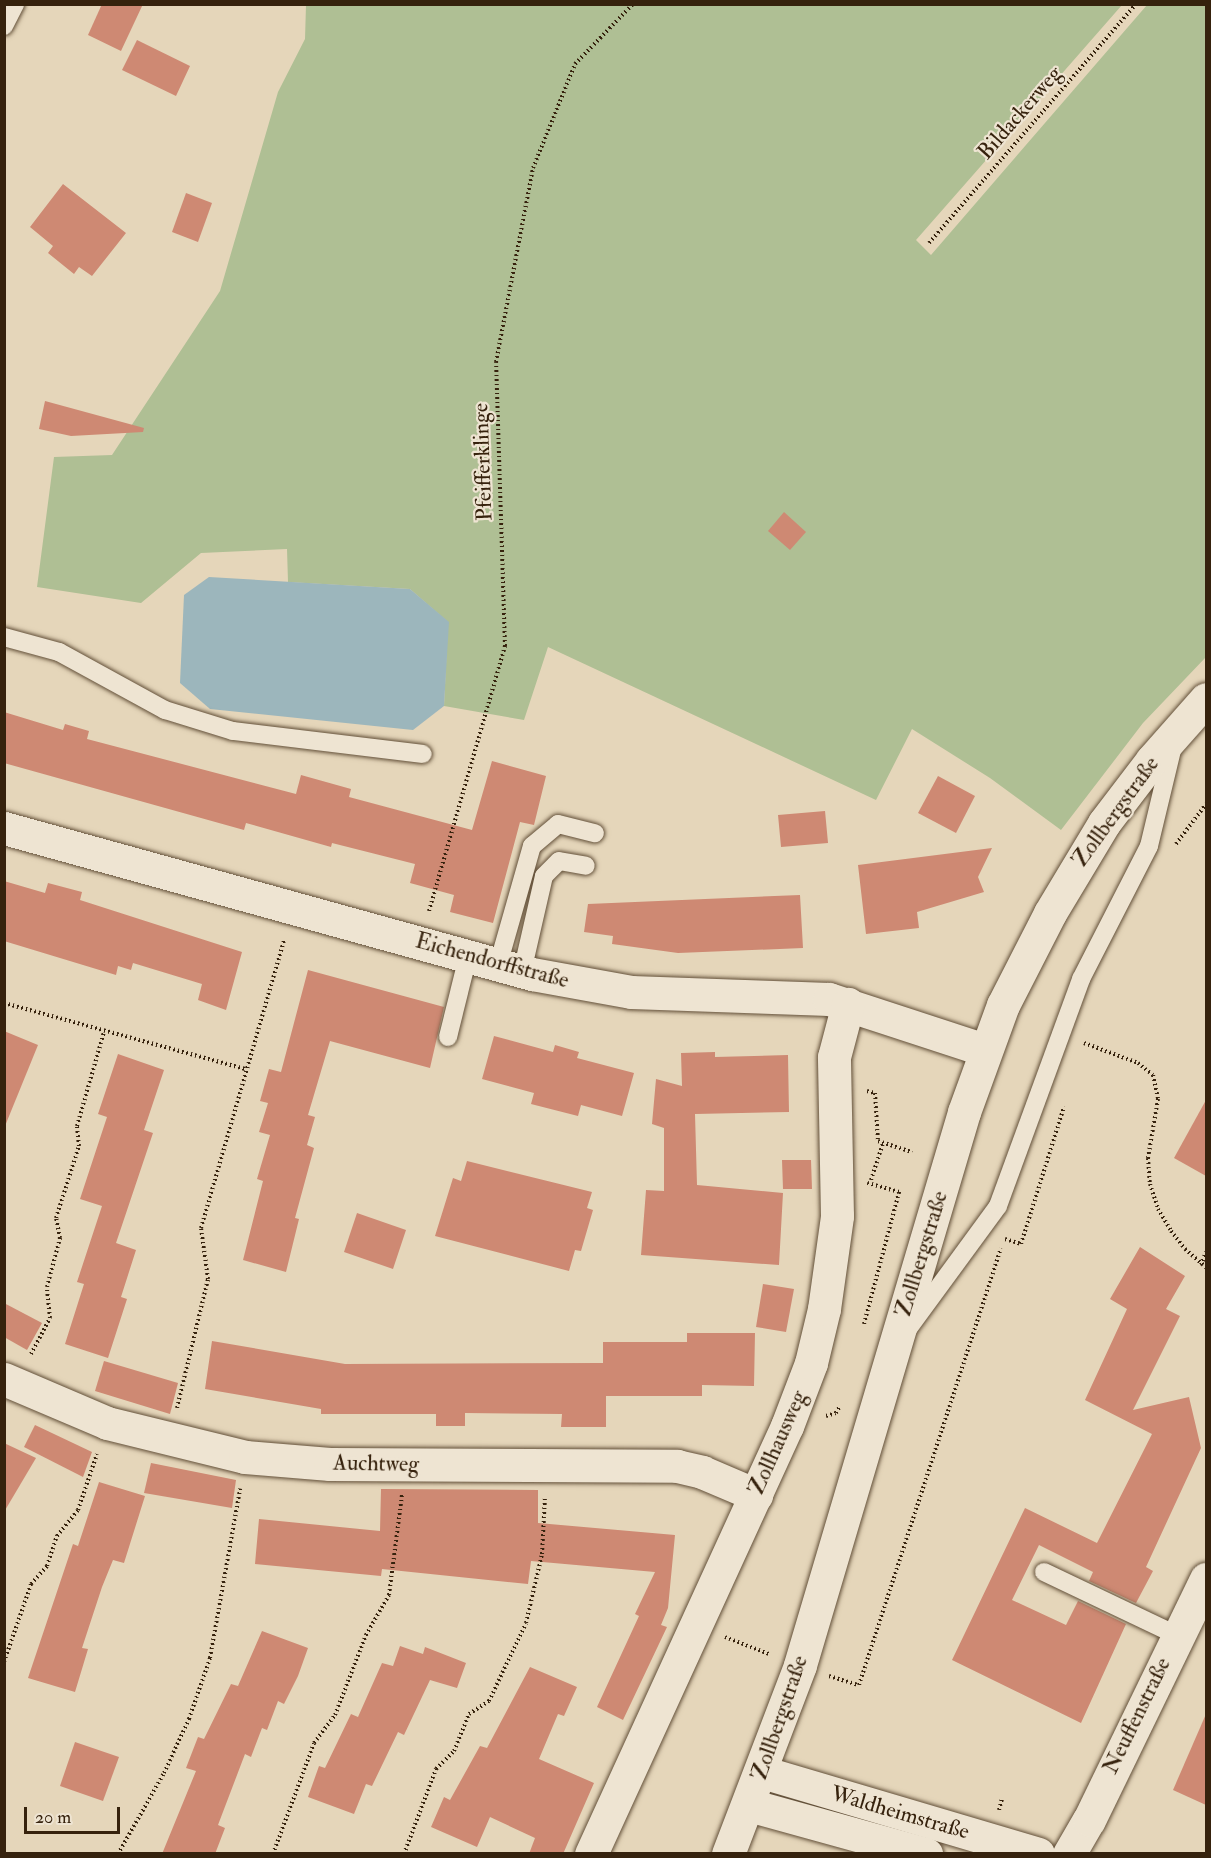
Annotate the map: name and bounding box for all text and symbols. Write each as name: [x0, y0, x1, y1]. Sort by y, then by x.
street label: Bildackerweg: [972, 61, 1068, 165]
street label: Pfeifferklinge: [468, 403, 498, 521]
street label: Zollbergstraße: [1067, 752, 1165, 872]
street label: Eichendorffstraße: [412, 928, 572, 994]
street label: Zollbergstraße: [890, 1188, 954, 1320]
street label: Zollhausweg: [743, 1387, 813, 1499]
street label: Auchtweg: [333, 1450, 419, 1478]
street label: Zollbergstraße: [746, 1652, 814, 1784]
street label: Neuffenstraße: [1098, 1654, 1176, 1778]
street label: Waldheimstraße: [828, 1781, 972, 1845]
scale bar: [27, 1795, 123, 1833]
text: 20 m: [35, 1806, 71, 1829]

